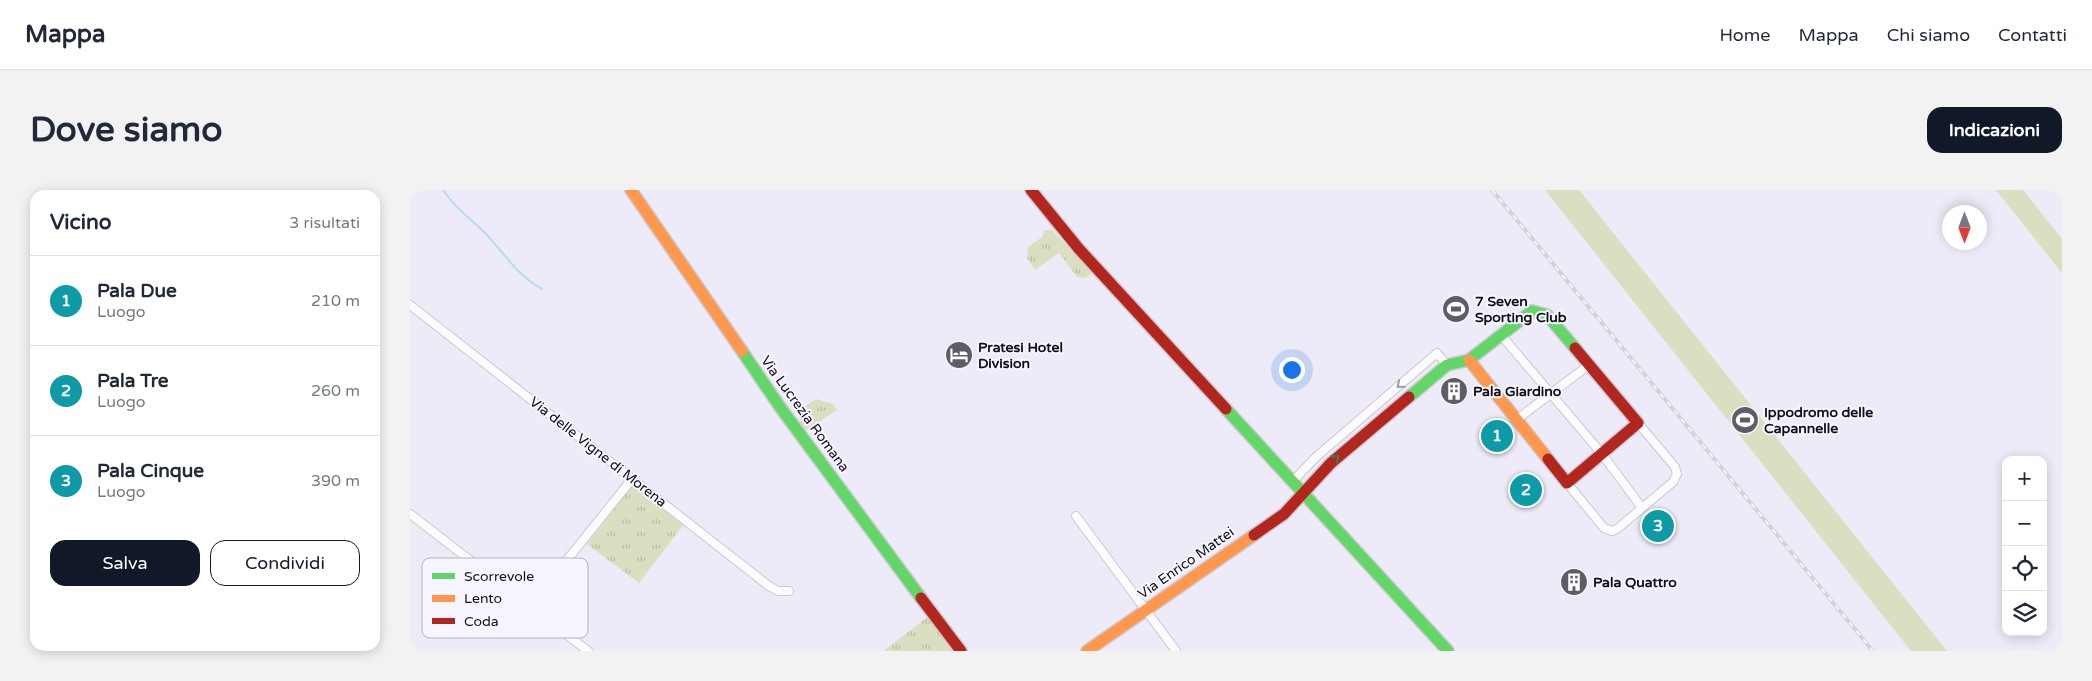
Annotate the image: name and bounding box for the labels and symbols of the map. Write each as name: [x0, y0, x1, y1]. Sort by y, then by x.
north arrow: [1942, 205, 1987, 250]
place label: 7 Seven Sporting Club: [1475, 293, 1567, 326]
sports icon: 7 Seven Sporting Club: [1441, 294, 1471, 324]
place label: Pratesi Hotel Division: [978, 339, 1063, 372]
hotel icon: Pratesi Hotel Division: [944, 340, 974, 370]
street label: Via Lucrezia Romana: [757, 353, 853, 475]
your location: [1279, 357, 1305, 383]
building icon: Pala Giardino: [1439, 376, 1469, 406]
one-way arrow: [1397, 379, 1406, 388]
place label: Pala Giardino: [1473, 383, 1562, 400]
street label: Via delle Vigne di Morena: [526, 393, 670, 511]
place label: Ippodromo delle Capannelle: [1764, 404, 1873, 437]
sports icon: Ippodromo delle Capannelle: [1730, 405, 1760, 435]
pin: 1: [1481, 417, 1513, 455]
one-way arrow: [1331, 455, 1340, 464]
pin: 2: [1510, 471, 1542, 509]
pin: 3: [1642, 507, 1674, 545]
street label: Via Enrico Mattei: [1135, 523, 1237, 603]
legend: [422, 558, 588, 638]
building icon: Pala Quattro: [1559, 567, 1589, 597]
text: Scorrevole: [464, 568, 534, 585]
place label: Pala Quattro: [1593, 574, 1677, 591]
text: Lento: [464, 590, 502, 607]
text: Coda: [464, 613, 499, 630]

